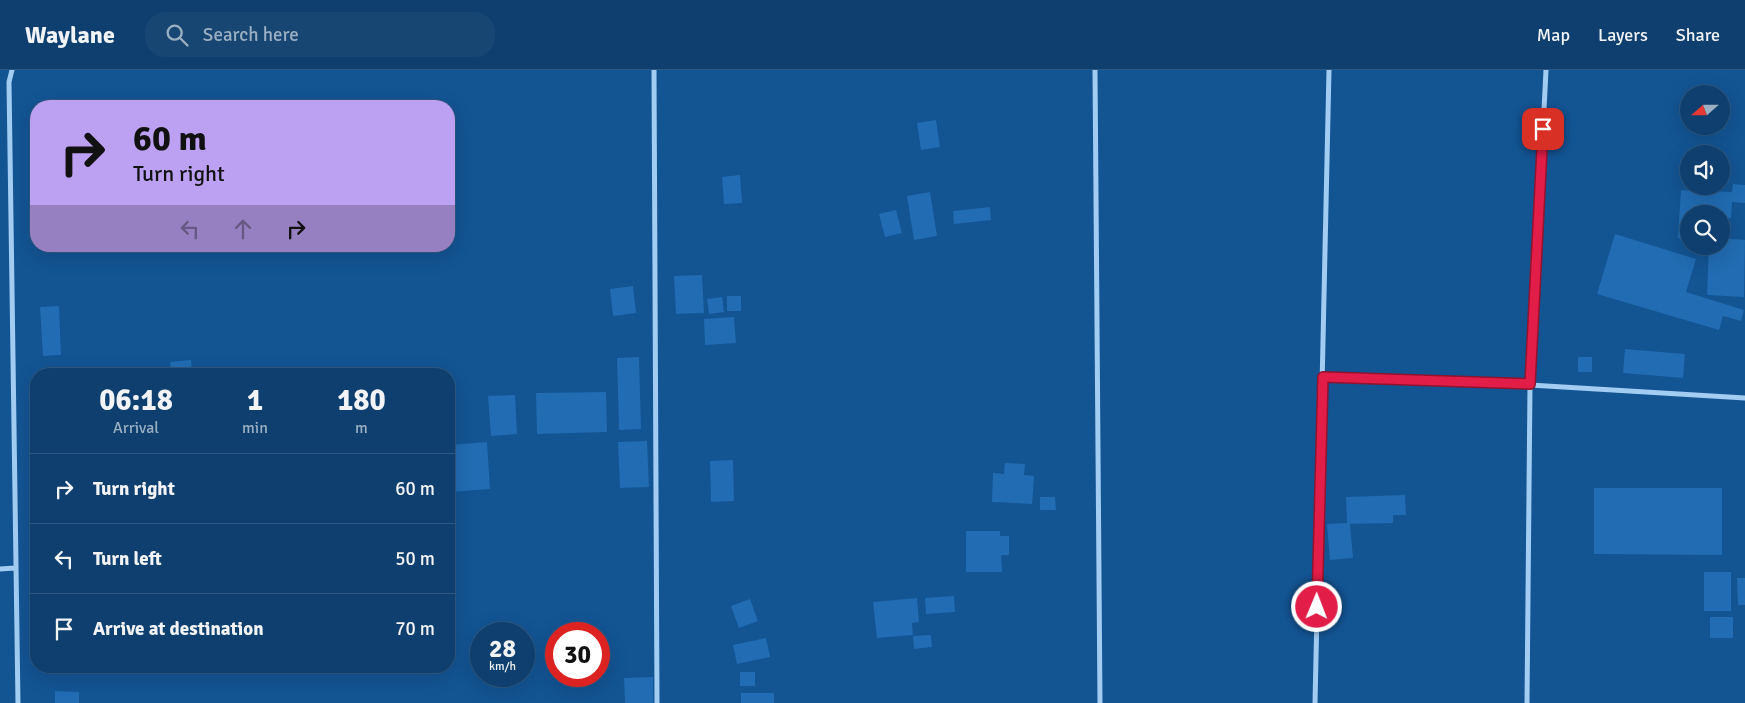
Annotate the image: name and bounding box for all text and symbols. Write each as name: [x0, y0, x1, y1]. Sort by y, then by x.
search box: [145, 12, 495, 57]
text: Waylane: [25, 20, 115, 50]
icon: search: [163, 21, 191, 49]
text: Search here: [203, 23, 299, 47]
text: Map: [1537, 24, 1570, 46]
text: Layers: [1598, 24, 1648, 46]
text: Share: [1676, 24, 1720, 46]
north arrow: [1680, 85, 1730, 135]
map controls: [1680, 85, 1730, 255]
pin: [1522, 108, 1564, 150]
icon: arrive: [1529, 115, 1557, 143]
text: 60 m: [133, 117, 207, 160]
icon: right: [50, 120, 115, 185]
button: sound: [1680, 145, 1730, 195]
text: Turn right: [133, 160, 225, 187]
button: search: [1680, 205, 1730, 255]
icon: left: [176, 215, 204, 243]
icon: ahead: [229, 215, 257, 243]
icon: right: [282, 215, 310, 243]
text: 06:18: [99, 382, 173, 419]
text: 1: [247, 382, 263, 419]
text: 180: [337, 382, 386, 419]
text: Arrival: [113, 418, 159, 438]
text: min: [242, 418, 268, 438]
text: m: [355, 418, 368, 438]
icon: right: [50, 475, 78, 503]
text: Turn right: [93, 477, 175, 501]
text: 60 m: [395, 477, 435, 501]
icon: left: [50, 545, 78, 573]
text: Turn left: [93, 547, 162, 571]
text: 50 m: [395, 547, 435, 571]
position arrow: [1290, 580, 1342, 632]
icon: arrive: [50, 615, 78, 643]
text: Arrive at destination: [93, 617, 264, 641]
text: 70 m: [395, 617, 435, 641]
speed limit sign: 30: [545, 622, 610, 687]
text: 28: [489, 633, 516, 664]
text: km/h: [489, 659, 516, 674]

